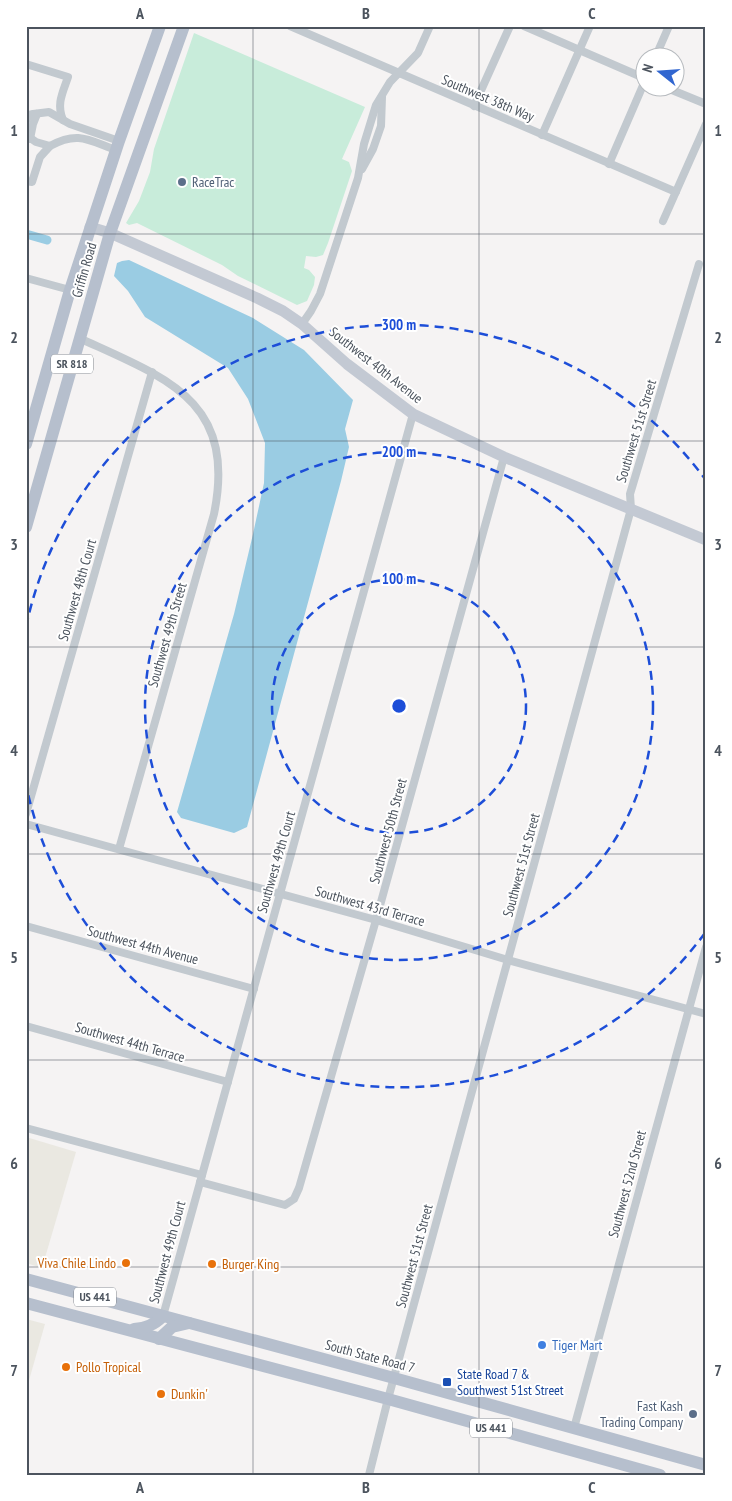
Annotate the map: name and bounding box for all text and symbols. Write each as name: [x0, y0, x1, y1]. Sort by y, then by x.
text: A: [135, 3, 145, 23]
text: B: [362, 3, 370, 23]
text: C: [588, 3, 596, 23]
north arrow: [634, 48, 684, 98]
text: N: [638, 62, 657, 74]
street label: Southwest 38th Way: [439, 70, 538, 126]
text: 1: [10, 120, 18, 140]
text: 1: [714, 120, 722, 140]
place label: RaceTrac: [192, 173, 234, 191]
marker: RaceTrac: [176, 176, 188, 188]
street label: Griffin Road: [68, 240, 100, 300]
text: 300 m: [382, 315, 416, 334]
street label: Southwest 40th Avenue: [325, 323, 427, 407]
text: 2: [10, 327, 18, 347]
text: 2: [714, 327, 722, 347]
road number: SR 818: [51, 354, 93, 374]
street label: Southwest 51st Street: [612, 377, 660, 485]
text: 200 m: [382, 442, 416, 461]
text: 3: [10, 534, 18, 554]
text: 3: [714, 534, 722, 554]
street label: Southwest 48th Court: [54, 537, 100, 643]
text: 100 m: [382, 569, 416, 588]
street label: Southwest 49th Street: [143, 580, 191, 689]
centre of rings: [390, 697, 408, 715]
text: 4: [10, 740, 18, 760]
text: 4: [714, 740, 722, 760]
street label: Southwest 50th Street: [365, 776, 411, 886]
street label: Southwest 49th Court: [253, 809, 299, 915]
street label: Southwest 51st Street: [498, 811, 544, 919]
street label: Southwest 43rd Terrace: [313, 882, 427, 930]
street label: Southwest 44th Avenue: [86, 922, 201, 969]
text: 5: [10, 947, 18, 967]
text: 5: [714, 947, 722, 967]
street label: Southwest 44th Terrace: [73, 1018, 187, 1066]
street label: Southwest 52nd Street: [604, 1128, 650, 1240]
text: 6: [10, 1153, 18, 1173]
text: 6: [714, 1153, 722, 1173]
street label: Southwest 49th Court: [145, 1199, 189, 1305]
street label: Southwest 51st Street: [391, 1202, 437, 1310]
place label: Viva Chile Lindo: [37, 1254, 116, 1272]
place label: Burger King: [222, 1255, 279, 1273]
marker: Viva Chile Lindo: [120, 1257, 132, 1269]
marker: Burger King: [206, 1258, 218, 1270]
road number: US 441: [74, 1288, 116, 1306]
street label: South State Road 7: [323, 1335, 417, 1377]
place label: Tiger Mart: [552, 1336, 603, 1354]
marker: Tiger Mart: [536, 1339, 548, 1351]
place label: Pollo Tropical: [76, 1358, 142, 1376]
text: 7: [10, 1360, 18, 1380]
text: 7: [714, 1360, 722, 1380]
marker: Pollo Tropical: [60, 1361, 72, 1373]
place label: State Road 7 & Southwest 51st Street: [457, 1365, 564, 1399]
marker: State Road 7 & Southwest 51st Street: [441, 1376, 453, 1388]
place label: Dunkin': [171, 1385, 208, 1403]
marker: Dunkin': [155, 1388, 167, 1400]
place label: Fast Kash Trading Company: [600, 1397, 684, 1431]
marker: Fast Kash Trading Company: [687, 1408, 699, 1420]
road number: US 441: [470, 1419, 512, 1438]
text: A: [135, 1477, 145, 1497]
text: B: [362, 1477, 370, 1497]
text: C: [588, 1477, 596, 1497]

